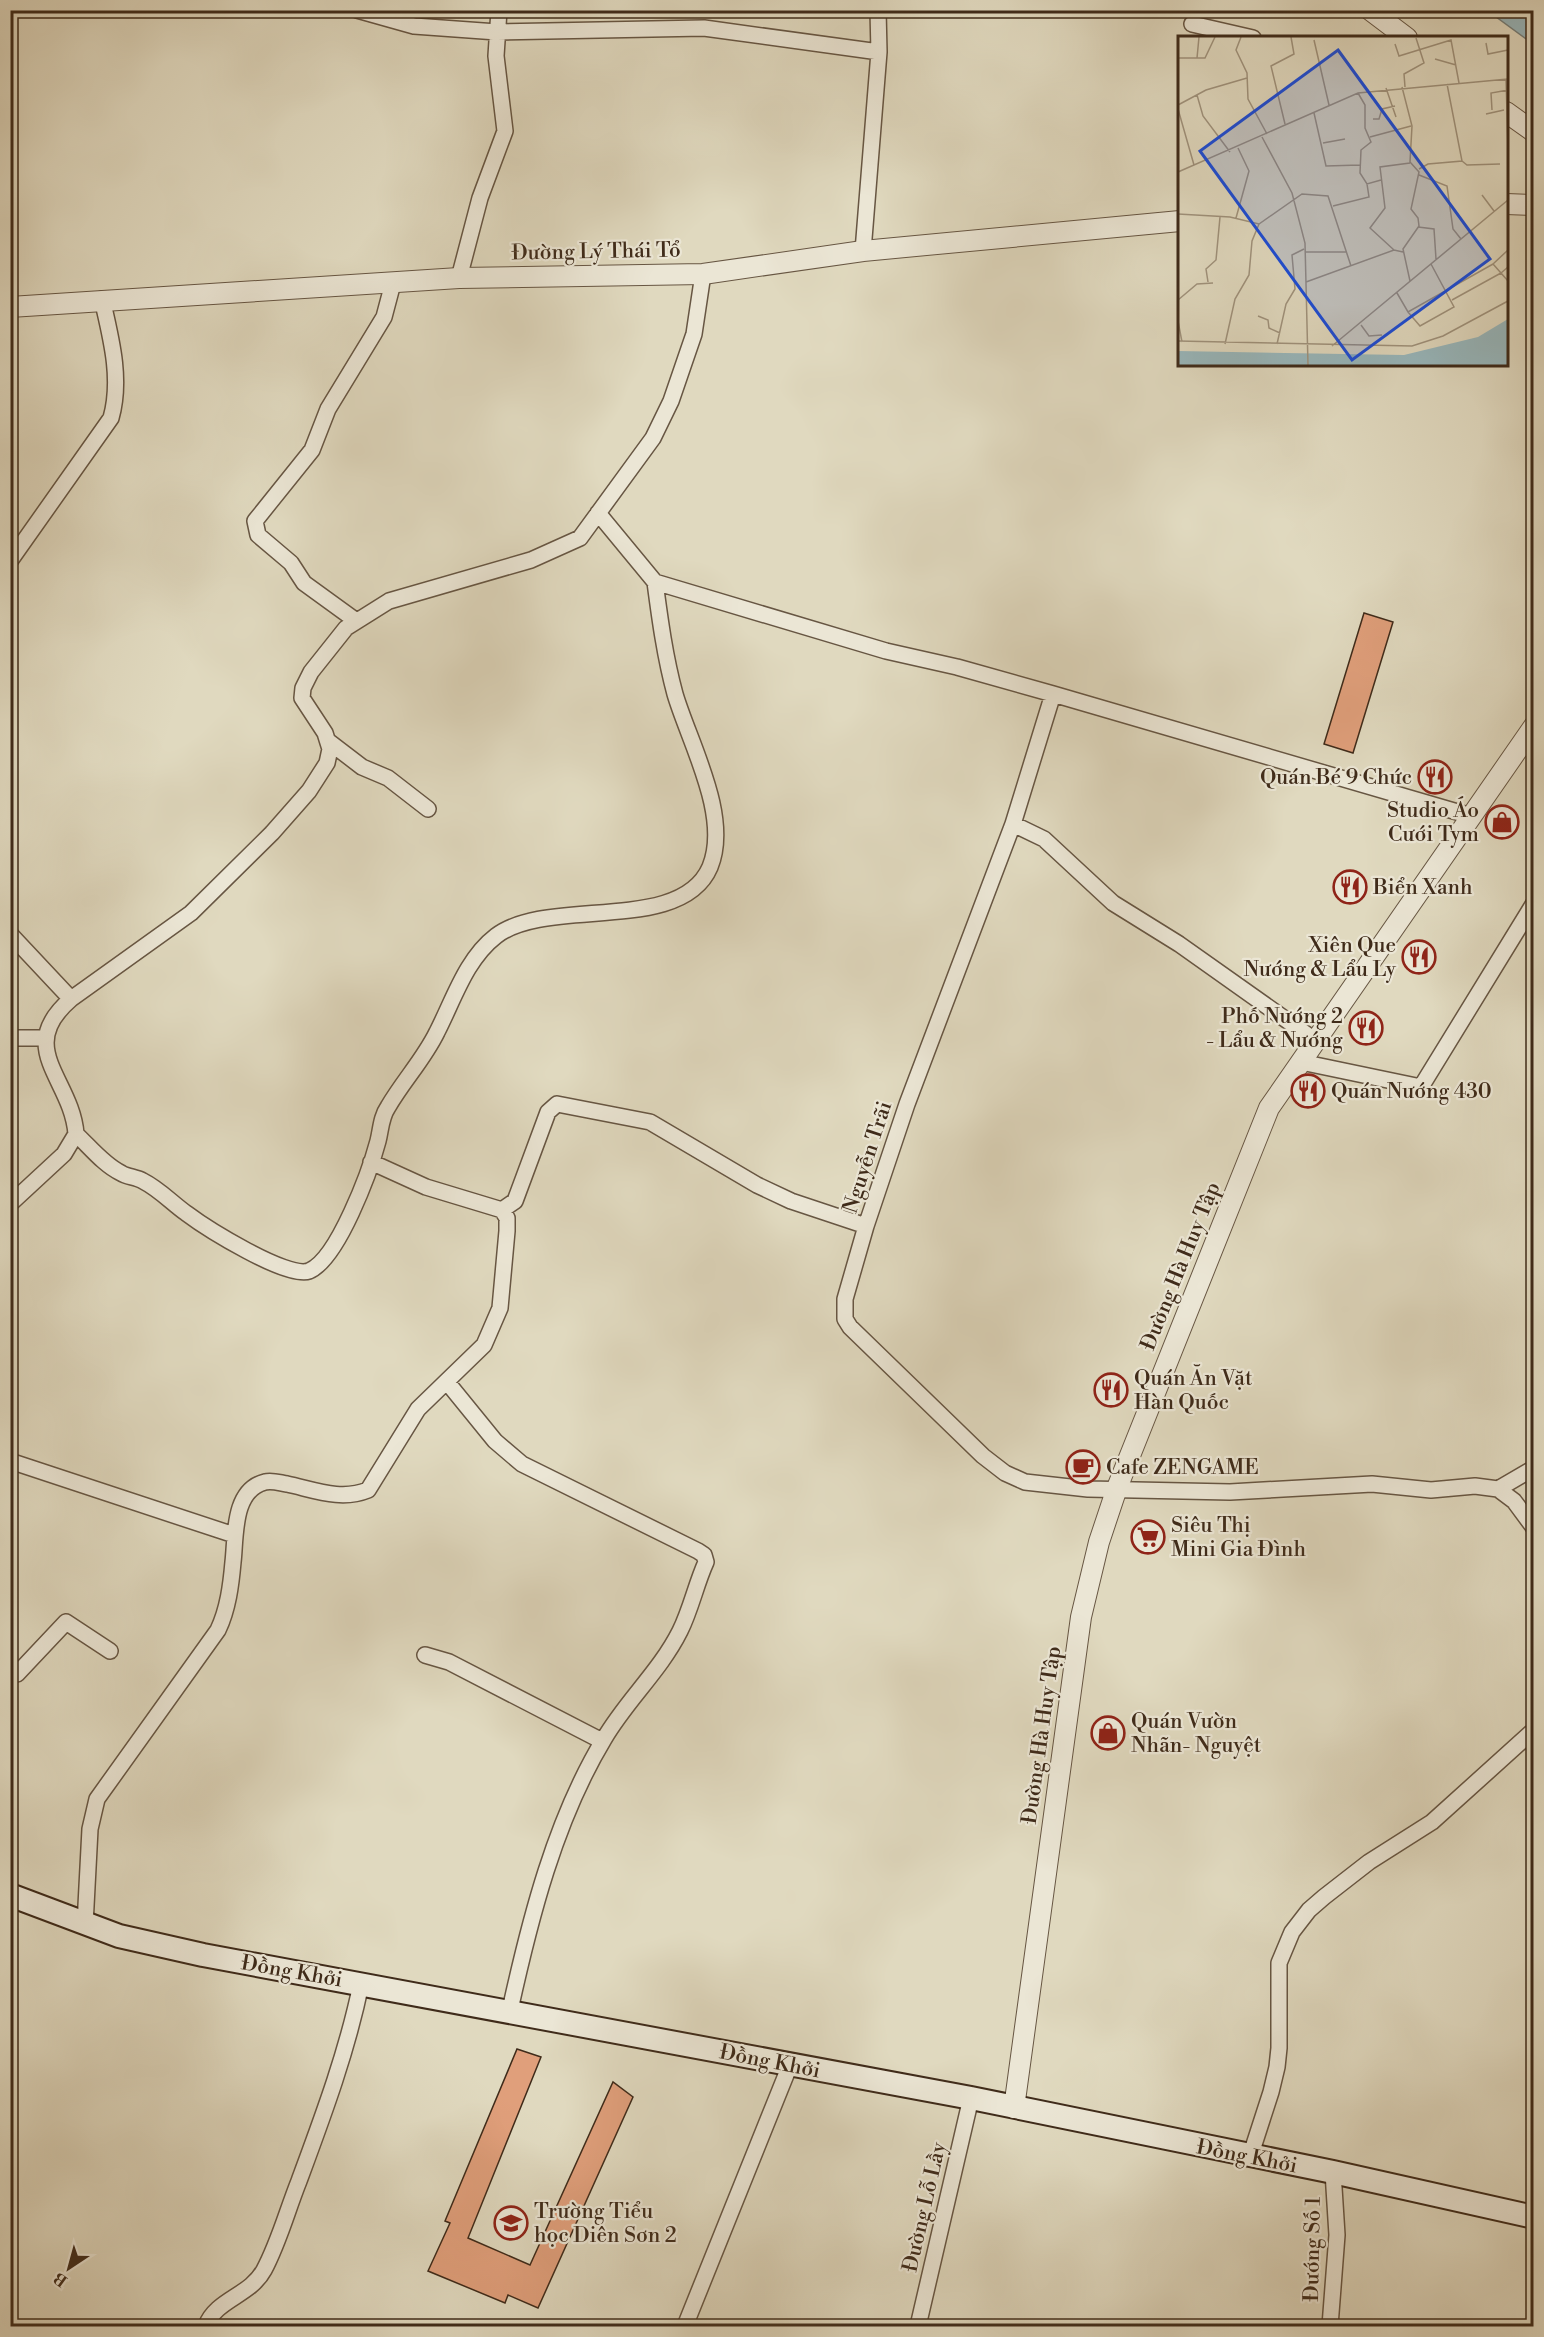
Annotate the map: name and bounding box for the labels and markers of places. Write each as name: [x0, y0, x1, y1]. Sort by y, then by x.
restaurant icon: Quán Bé 9 Chức: [1417, 759, 1453, 795]
place label: Quán Bé 9 Chức: [1260, 765, 1412, 791]
place label: Studio Áo Cưới Tym: [1387, 796, 1479, 848]
shop icon: Studio Áo Cưới Tym: [1484, 804, 1520, 840]
restaurant icon: Biển Xanh: [1332, 869, 1368, 905]
place label: Biển Xanh: [1372, 875, 1473, 901]
place label: Xiên Que Nướng & Lẩu Ly: [1244, 933, 1397, 983]
restaurant icon: Xiên Que Nướng & Lẩu Ly: [1401, 939, 1437, 975]
place label: Phố Nướng 2 - Lẩu & Nướng: [1206, 1004, 1343, 1054]
restaurant icon: Phố Nướng 2 - Lẩu & Nướng: [1348, 1010, 1384, 1046]
restaurant icon: Quán Nướng 430: [1290, 1073, 1326, 1109]
place label: Quán Nướng 430: [1331, 1079, 1492, 1105]
place label: Quán Ăn Vặt Hàn Quốc: [1134, 1364, 1253, 1416]
restaurant icon: Quán Ăn Vặt Hàn Quốc: [1093, 1372, 1129, 1408]
cafe icon: Cafe ZENGAME: [1065, 1449, 1101, 1485]
place label: Cafe ZENGAME: [1106, 1455, 1259, 1481]
place label: Siêu Thị Mini Gia Đình: [1171, 1513, 1306, 1563]
supermarket icon: Siêu Thị Mini Gia Đình: [1130, 1519, 1166, 1555]
place label: Quán Vườn Nhãn- Nguyệt: [1131, 1709, 1262, 1759]
shop icon: Quán Vườn Nhãn- Nguyệt: [1090, 1715, 1126, 1751]
place label: Trường Tiểu học Diên Sơn 2: [534, 2199, 677, 2249]
school or university icon: Trường Tiểu học Diên Sơn 2: [493, 2205, 529, 2241]

